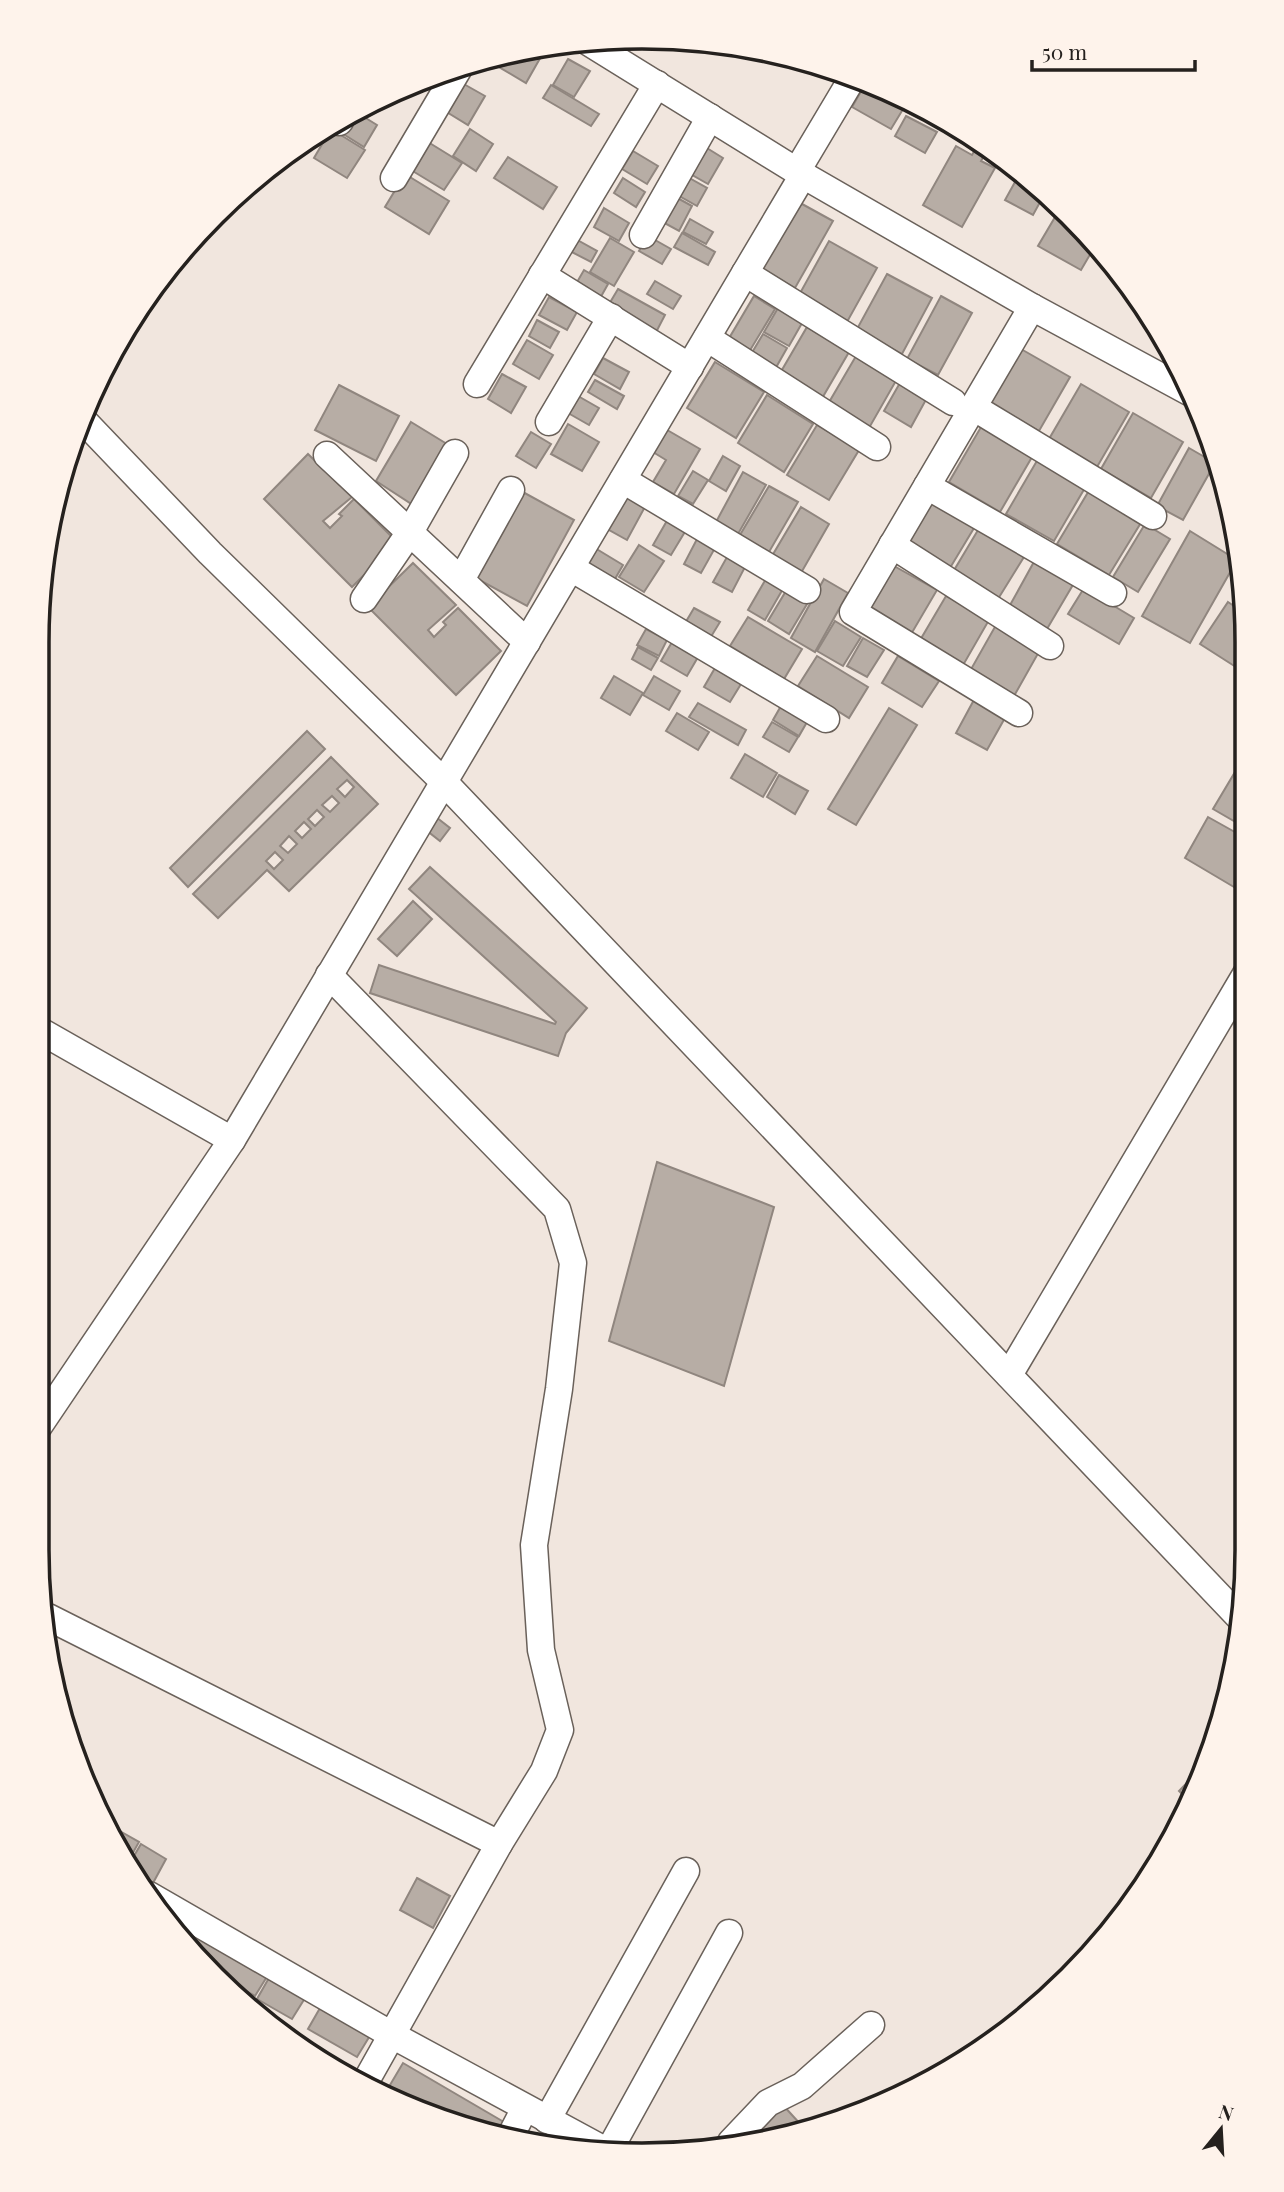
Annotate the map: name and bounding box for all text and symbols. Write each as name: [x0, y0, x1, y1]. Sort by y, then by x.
scale bar: [1032, 28, 1195, 72]
text: 50 m: [1042, 37, 1088, 65]
north arrow: [1186, 2094, 1256, 2164]
text: N: [1216, 2097, 1237, 2126]

